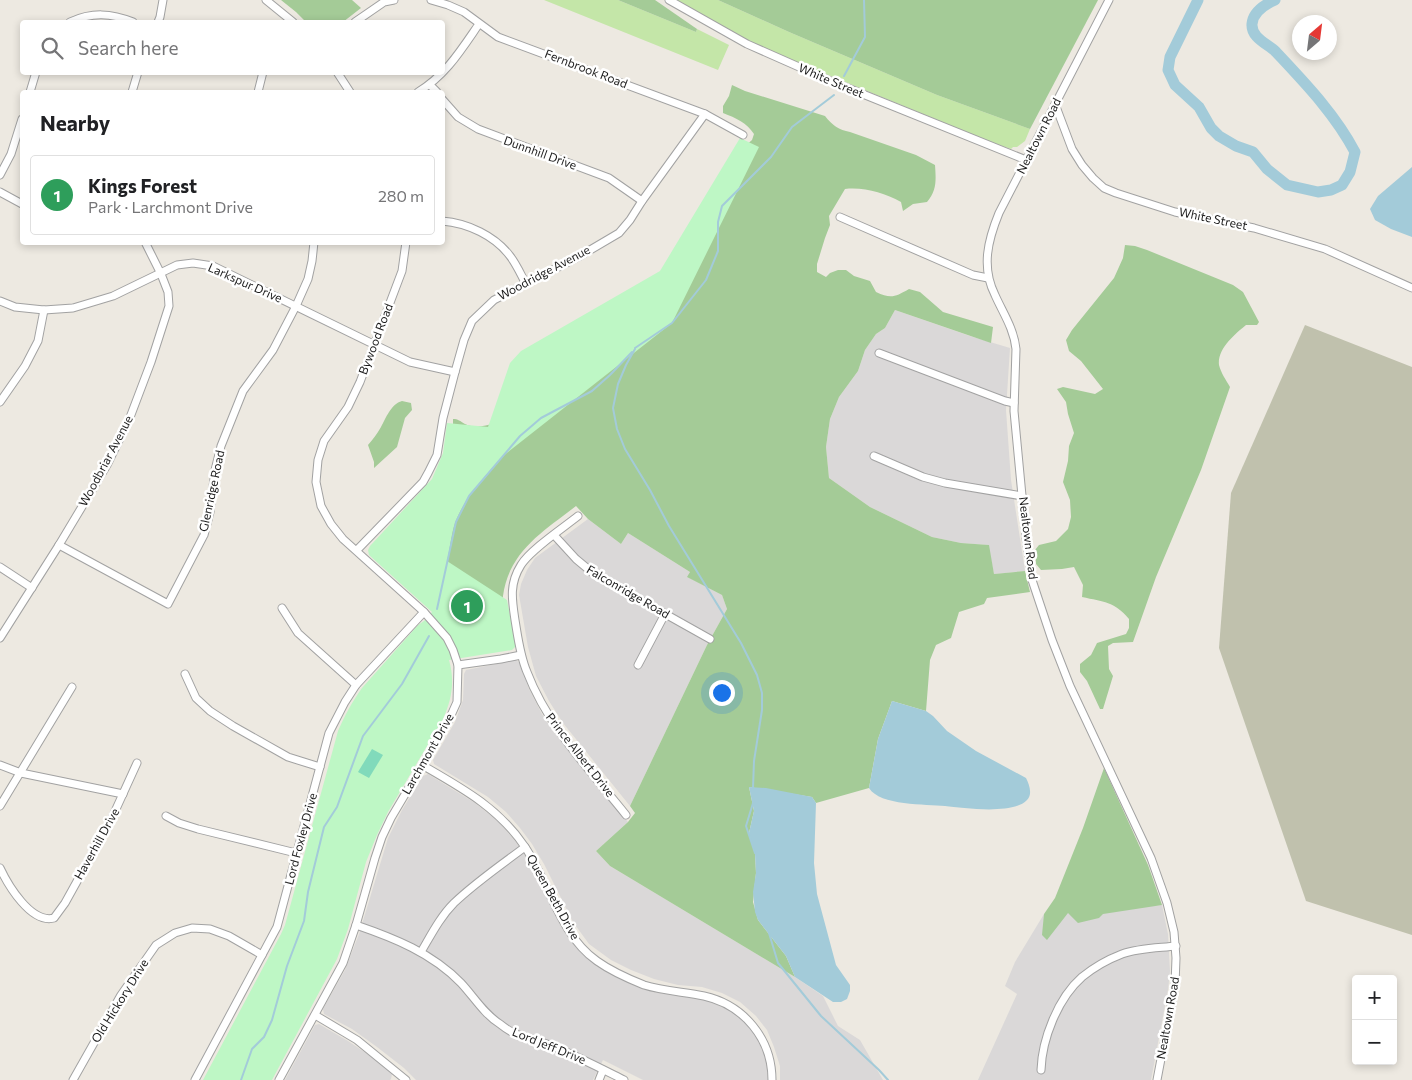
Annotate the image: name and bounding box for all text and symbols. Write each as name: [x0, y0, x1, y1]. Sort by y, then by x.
north arrow: [1292, 15, 1337, 60]
search box: [20, 20, 445, 75]
icon: search: [38, 34, 66, 62]
text: Search here: [78, 36, 178, 59]
street label: Fernbrook Road: [543, 46, 630, 90]
street label: White Street: [797, 60, 866, 100]
street label: Nealtown Road: [1013, 95, 1063, 176]
text: Nearby: [40, 110, 110, 135]
street label: Dunnhill Drive: [502, 132, 579, 172]
text: Kings Forest: [88, 174, 197, 197]
text: 1: [53, 186, 61, 205]
text: 280 m: [378, 186, 424, 205]
text: Park · Larchmont Drive: [88, 197, 253, 216]
street label: White Street: [1178, 204, 1249, 232]
street label: Woodridge Avenue: [495, 242, 592, 302]
street label: Larkspur Drive: [206, 259, 285, 305]
street label: Bywood Road: [355, 301, 395, 376]
street label: Woodbriar Avenue: [75, 413, 135, 508]
street label: Glenridge Road: [196, 449, 226, 533]
street label: Nealtown Road: [1017, 496, 1041, 580]
street label: Falconridge Road: [584, 562, 673, 621]
pin: 1: [451, 587, 483, 625]
your location: [709, 680, 735, 706]
street label: Larchmont Drive: [398, 710, 456, 797]
street label: Prince Albert Drive: [544, 710, 618, 799]
street label: Lord Foxley Drive: [281, 791, 319, 886]
street label: Haverhill Drive: [71, 805, 122, 882]
street label: Queen Beth Drive: [525, 851, 583, 942]
street label: Old Hickory Drive: [88, 956, 150, 1045]
map controls: [1352, 975, 1397, 1065]
button: +: [1352, 975, 1397, 1020]
street label: Nealtown Road: [1153, 976, 1181, 1060]
button: −: [1352, 1020, 1397, 1065]
street label: Lord Jeff Drive: [510, 1024, 588, 1067]

